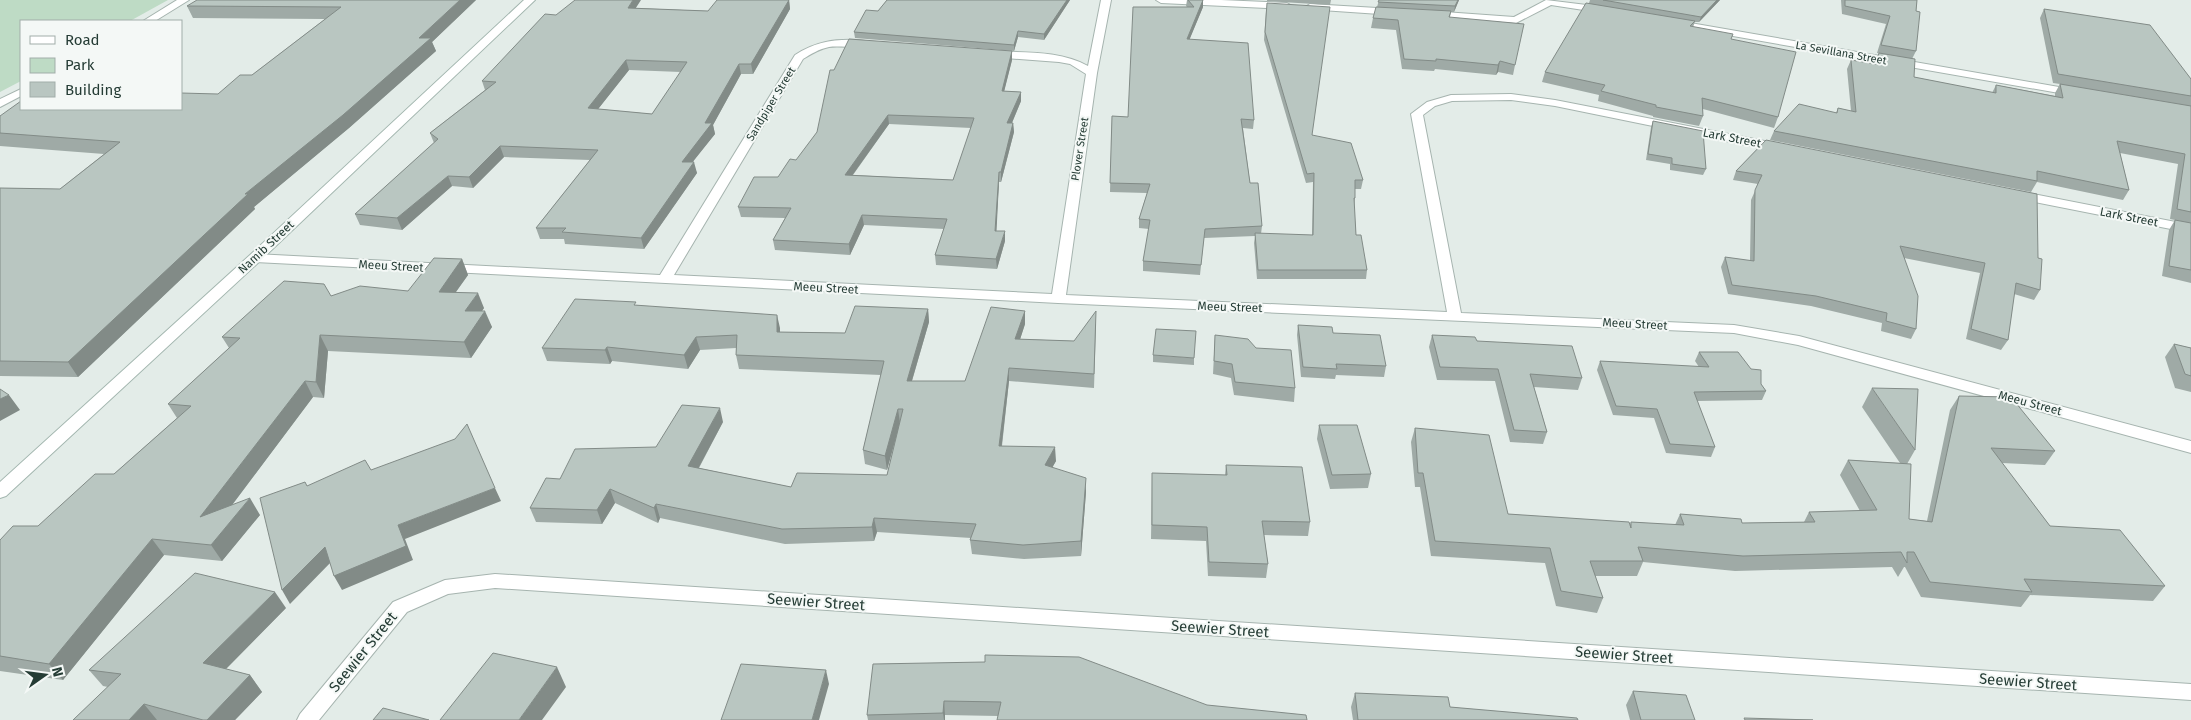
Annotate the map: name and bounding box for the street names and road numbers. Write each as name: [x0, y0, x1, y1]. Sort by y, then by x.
street label: La Sevillana Street: [1794, 39, 1888, 67]
street label: Sandpiper Street: [744, 65, 798, 143]
street label: Plover Street: [1069, 116, 1091, 182]
street label: Lark Street: [1702, 126, 1763, 151]
street label: Lark Street: [2099, 205, 2160, 230]
street label: Namib Street: [235, 217, 297, 276]
street label: Meeu Street: [358, 257, 425, 275]
street label: Meeu Street: [793, 279, 860, 297]
street label: Meeu Street: [1197, 299, 1263, 315]
street label: Meeu Street: [1602, 315, 1669, 333]
street label: Meeu Street: [1997, 388, 2064, 418]
street label: Seewier Street: [766, 590, 866, 614]
street label: Seewier Street: [325, 608, 401, 696]
street label: Seewier Street: [1170, 617, 1270, 641]
street label: Seewier Street: [1574, 643, 1674, 667]
street label: Seewier Street: [1978, 670, 2078, 694]

